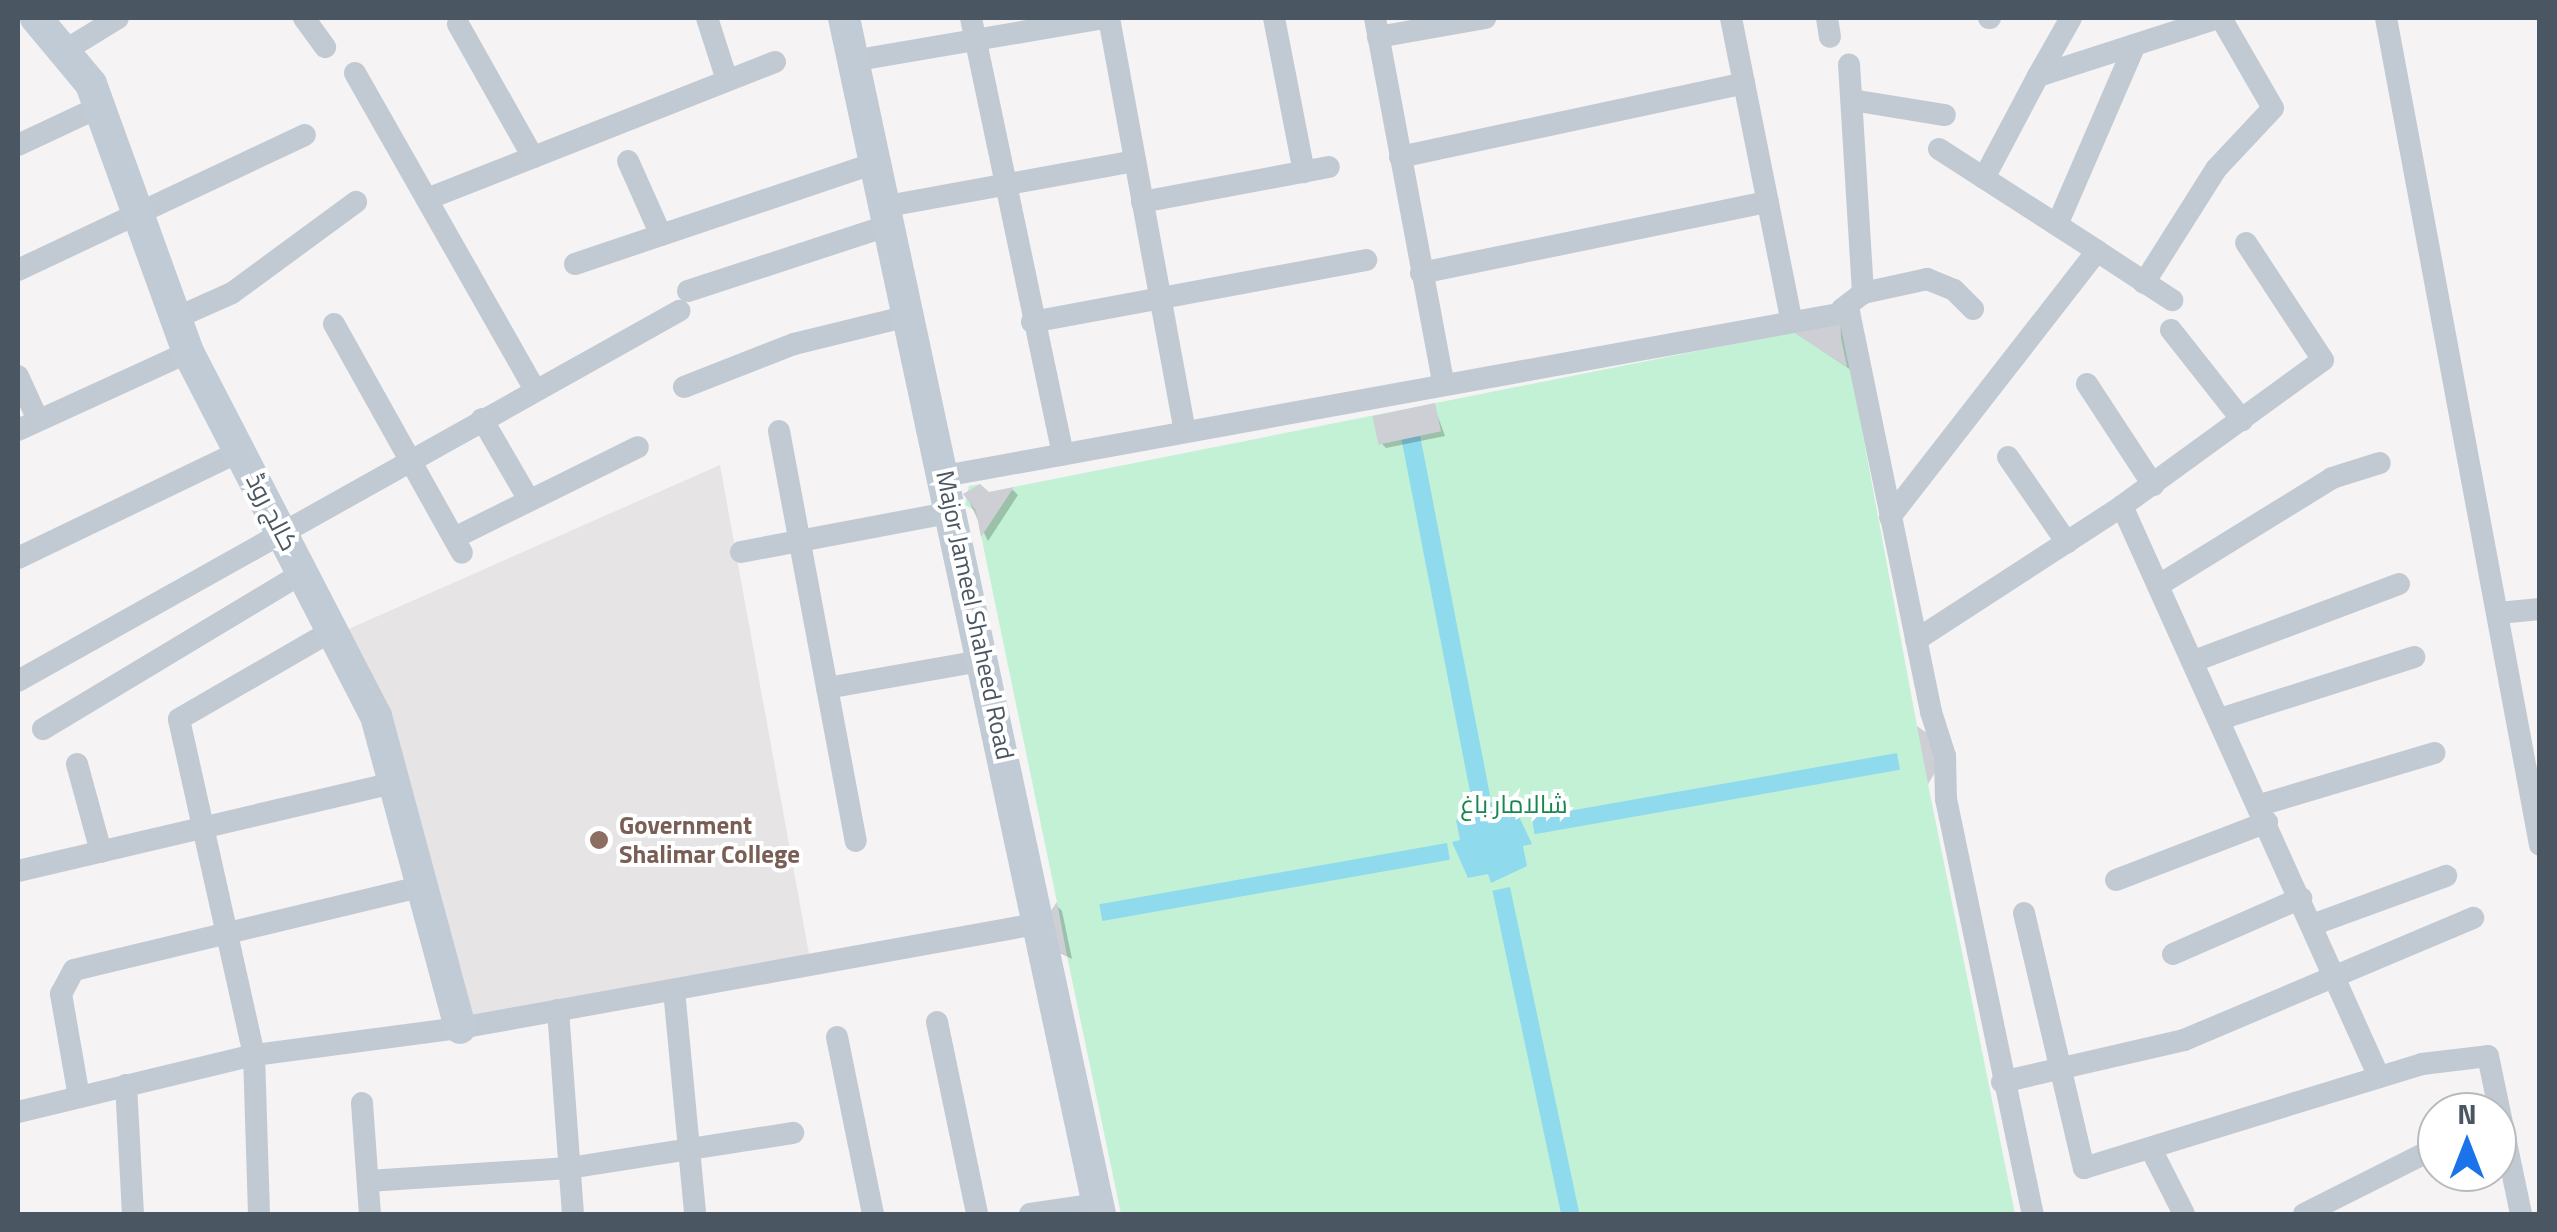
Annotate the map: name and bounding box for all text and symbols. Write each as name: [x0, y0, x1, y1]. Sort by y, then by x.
street label: کالج روڈ: [240, 468, 304, 556]
street label: Major Jameel Shaheed Road: [930, 468, 1020, 762]
park label: شالامار باغ: [1460, 789, 1568, 819]
place label: Government Shalimar College: [619, 811, 800, 870]
marker: Government Shalimar College: [588, 829, 610, 851]
north arrow: [2417, 1092, 2517, 1192]
text: N: [2457, 1092, 2477, 1135]

